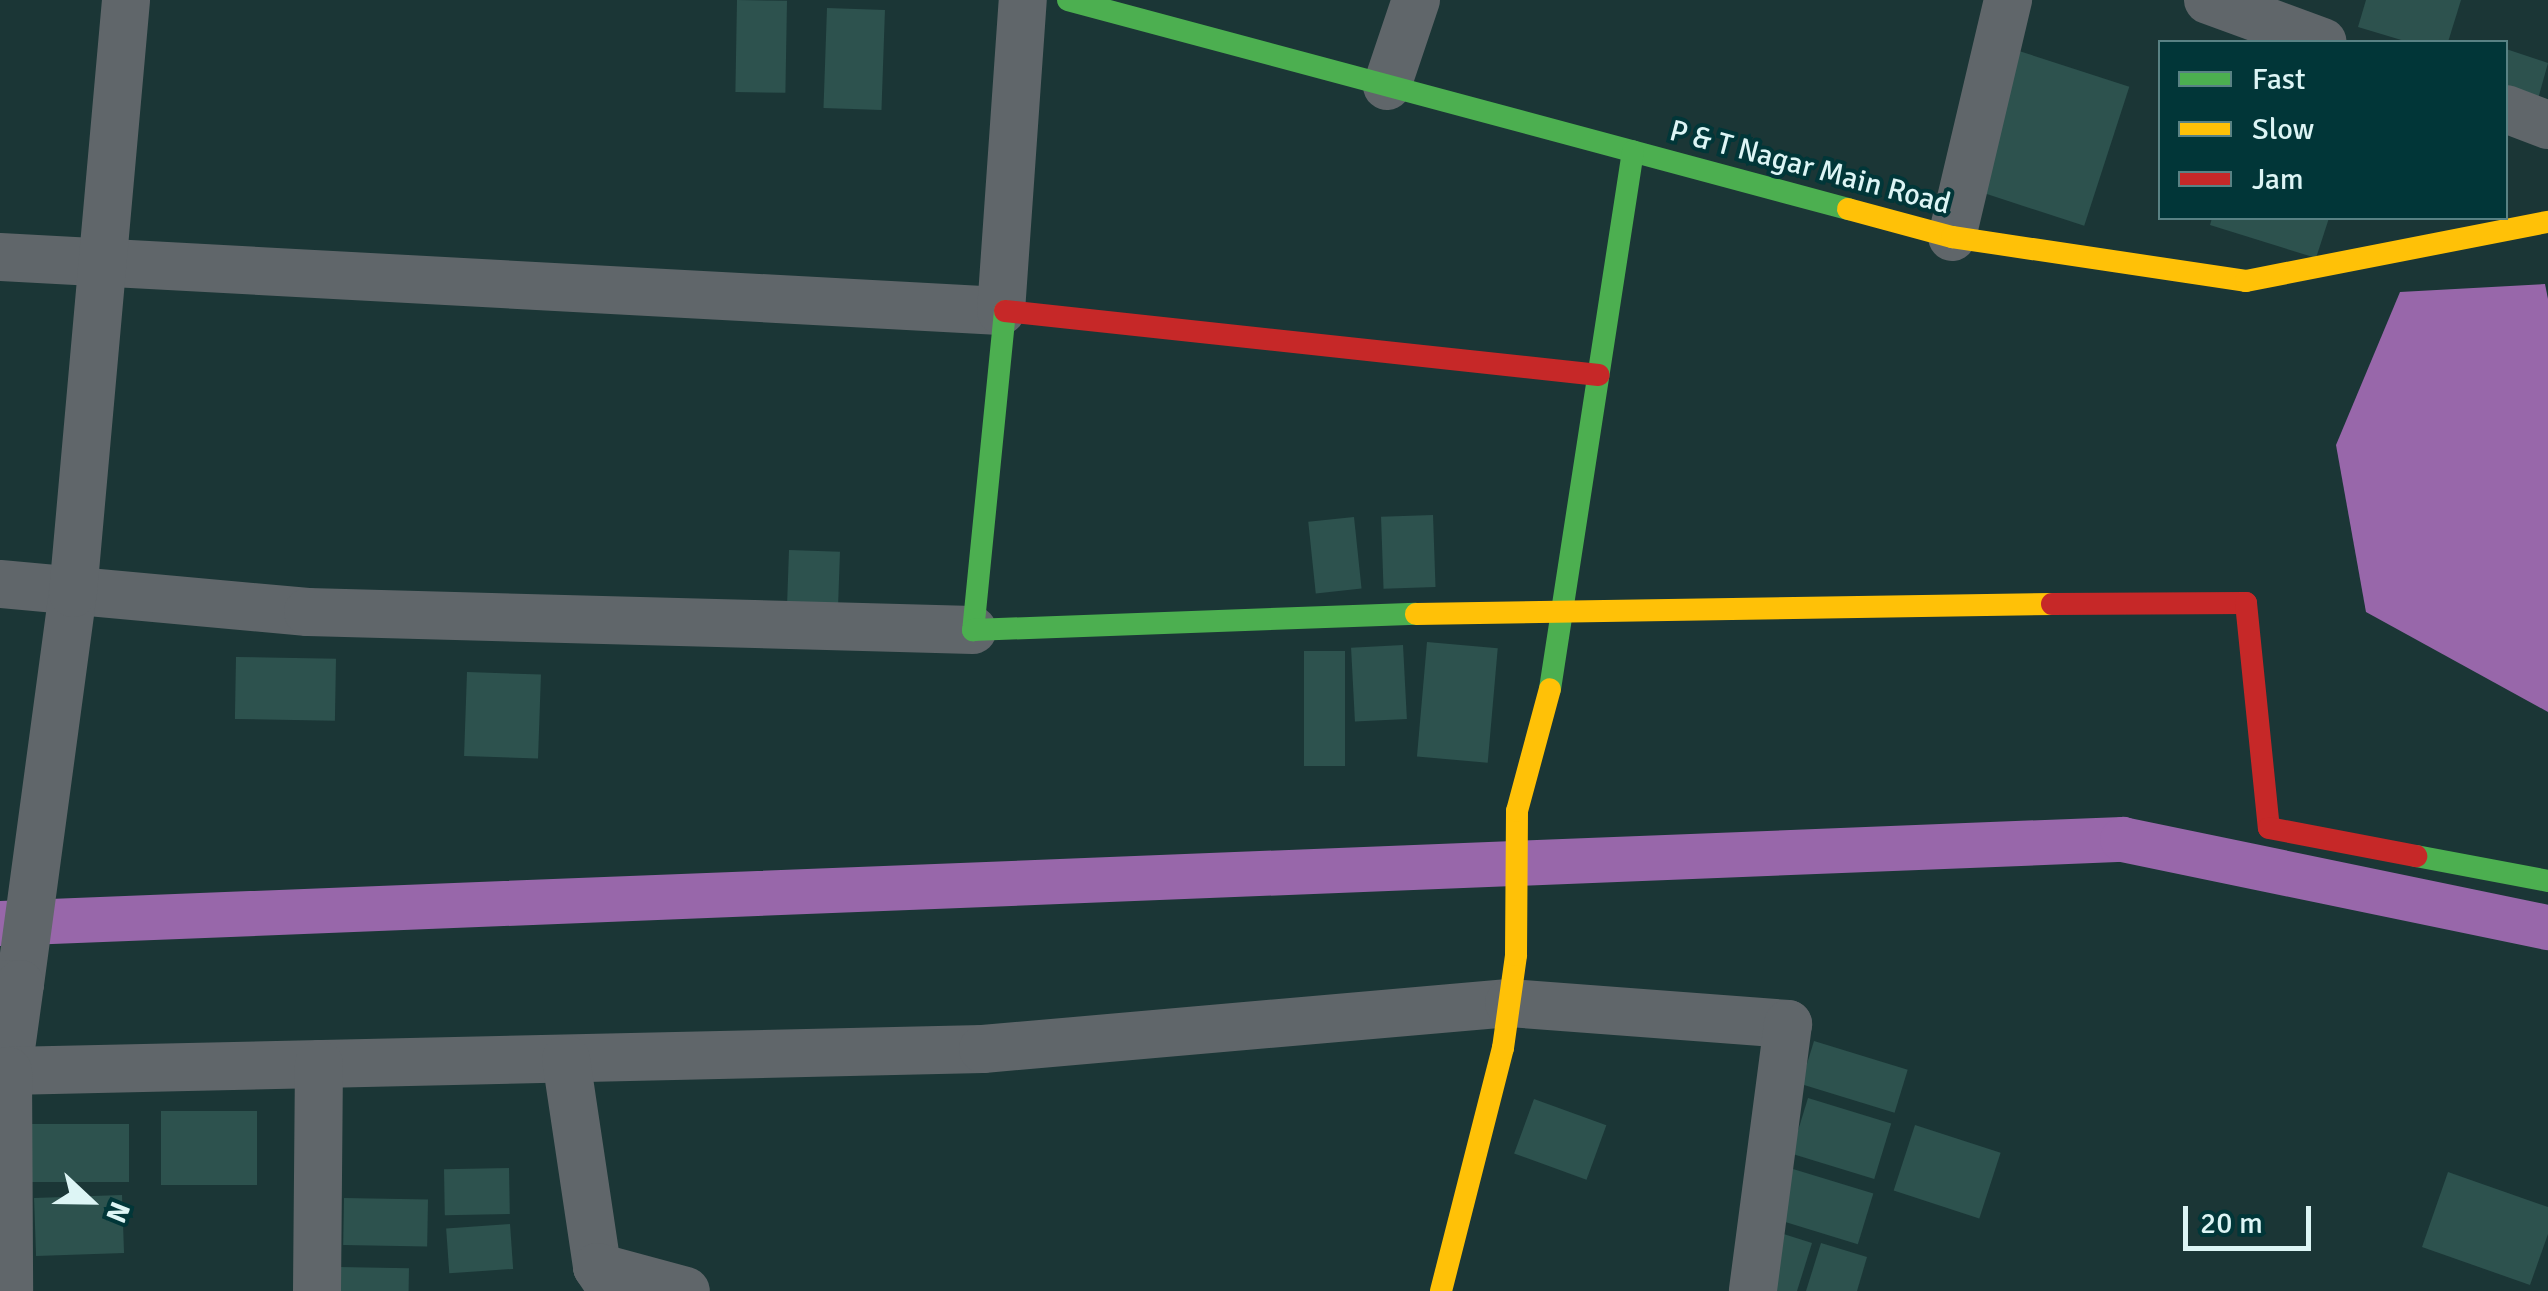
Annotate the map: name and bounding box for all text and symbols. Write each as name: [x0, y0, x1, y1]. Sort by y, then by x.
legend: [2158, 40, 2508, 220]
text: Fast: [2252, 61, 2305, 98]
text: Slow: [2252, 111, 2314, 148]
street label: P & T Nagar Main Road: [1666, 113, 1954, 223]
text: Jam: [2252, 161, 2304, 198]
north arrow: [40, 1151, 140, 1251]
scale bar: [2188, 1186, 2316, 1248]
text: N: [98, 1197, 137, 1228]
text: 20 m: [2200, 1205, 2263, 1242]

